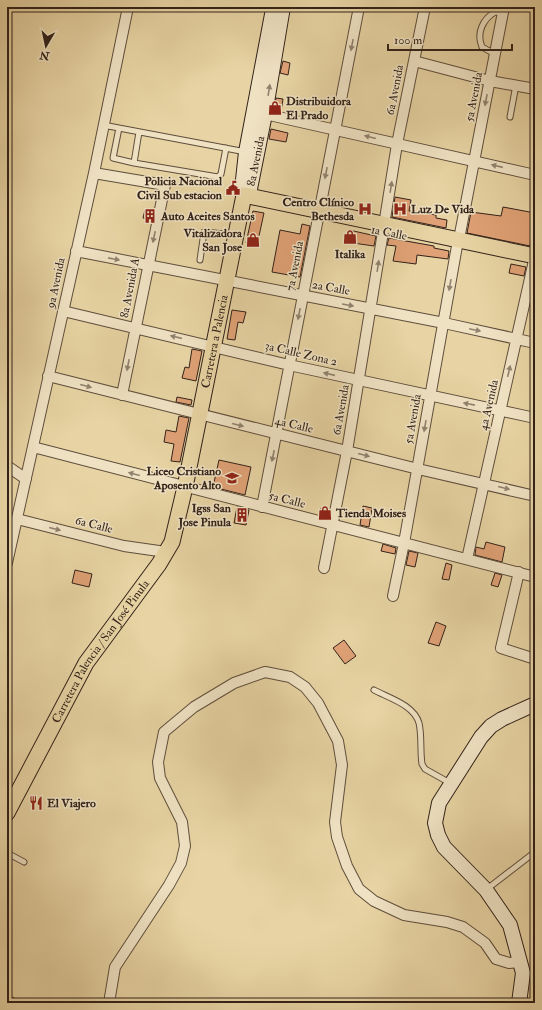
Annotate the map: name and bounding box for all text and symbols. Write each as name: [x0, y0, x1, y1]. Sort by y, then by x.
north arrow: [26, 26, 66, 66]
scale bar: [388, 26, 512, 52]
text: 100 m: [394, 33, 423, 48]
one-way arrow: [348, 39, 354, 51]
text: N: [38, 48, 51, 63]
street label: 6a Avenida: [383, 62, 407, 117]
street label: 5a Avenida: [462, 70, 486, 123]
one-way arrow: [266, 84, 272, 96]
place label: Distribuidora El Prado: [286, 94, 352, 123]
one-way arrow: [483, 94, 489, 107]
shop icon: Distribuidora El Prado: [267, 100, 283, 116]
street label: 8a Avenida: [243, 134, 268, 187]
one-way arrow: [364, 134, 376, 140]
one-way arrow: [491, 163, 503, 169]
one-way arrow: [323, 167, 329, 179]
place label: Policia Nacional Civil Sub estacion: [137, 174, 223, 203]
public building icon: Policia Nacional Civil Sub estacion: [225, 180, 241, 196]
one-way arrow: [388, 180, 394, 193]
place label: Centro Clínico Bethesda: [282, 195, 355, 224]
hospital icon: Centro Clínico Bethesda: [357, 201, 373, 217]
hospital icon: Luz De Vida: [392, 201, 408, 217]
place label: Luz De Vida: [411, 202, 475, 217]
building icon: Auto Aceites Santos: [142, 208, 158, 224]
place label: Auto Aceites Santos: [160, 209, 255, 224]
street label: 1a Calle: [370, 222, 408, 244]
place label: Vitalizadora San Jose: [183, 226, 243, 255]
shop icon: Italika: [342, 229, 358, 245]
one-way arrow: [150, 231, 156, 243]
shop icon: Vitalizadora San Jose: [245, 232, 261, 248]
street label: 7a Avenida: [283, 239, 307, 292]
place label: Italika: [335, 247, 366, 262]
street label: 9a Avenida: [43, 255, 69, 311]
one-way arrow: [108, 256, 120, 262]
street label: 8a Avenida A: [117, 256, 143, 319]
one-way arrow: [375, 260, 381, 272]
street label: 2a Calle: [311, 277, 351, 299]
one-way arrow: [447, 278, 453, 291]
street label: Carretera a Palencia: [198, 293, 231, 390]
one-way arrow: [342, 302, 354, 308]
one-way arrow: [296, 308, 302, 320]
one-way arrow: [469, 327, 481, 333]
one-way arrow: [170, 333, 182, 339]
street label: 3a Calle Zona 2: [263, 338, 339, 370]
one-way arrow: [124, 358, 130, 371]
one-way arrow: [507, 365, 513, 377]
one-way arrow: [322, 371, 335, 377]
street label: 4a Avenida: [476, 377, 502, 432]
one-way arrow: [80, 383, 92, 389]
street label: 6a Avenida: [329, 383, 353, 436]
street label: 5a Avenida: [401, 392, 425, 445]
one-way arrow: [463, 401, 476, 407]
street label: 4a Calle: [273, 413, 315, 437]
one-way arrow: [422, 420, 428, 432]
one-way arrow: [232, 422, 244, 428]
one-way arrow: [269, 450, 275, 462]
one-way arrow: [358, 453, 370, 459]
place label: Liceo Cristiano Aposento Alto: [147, 464, 221, 493]
one-way arrow: [128, 470, 140, 476]
school or university icon: Liceo Cristiano Aposento Alto: [224, 470, 240, 486]
one-way arrow: [499, 485, 511, 491]
street label: 5a Calle: [267, 488, 307, 512]
place label: Igss San Jose Pinula: [177, 501, 232, 530]
shop icon: Tienda Moises: [317, 505, 333, 521]
place label: Tienda Moises: [335, 506, 406, 521]
building icon: Igss San Jose Pinula: [234, 507, 250, 523]
street label: 6a Calle: [74, 513, 114, 537]
one-way arrow: [49, 526, 61, 532]
street label: Carretera Palencia / San José Pinula: [48, 576, 153, 726]
restaurant icon: El Viajero: [28, 795, 44, 811]
place label: El Viajero: [47, 796, 96, 811]

